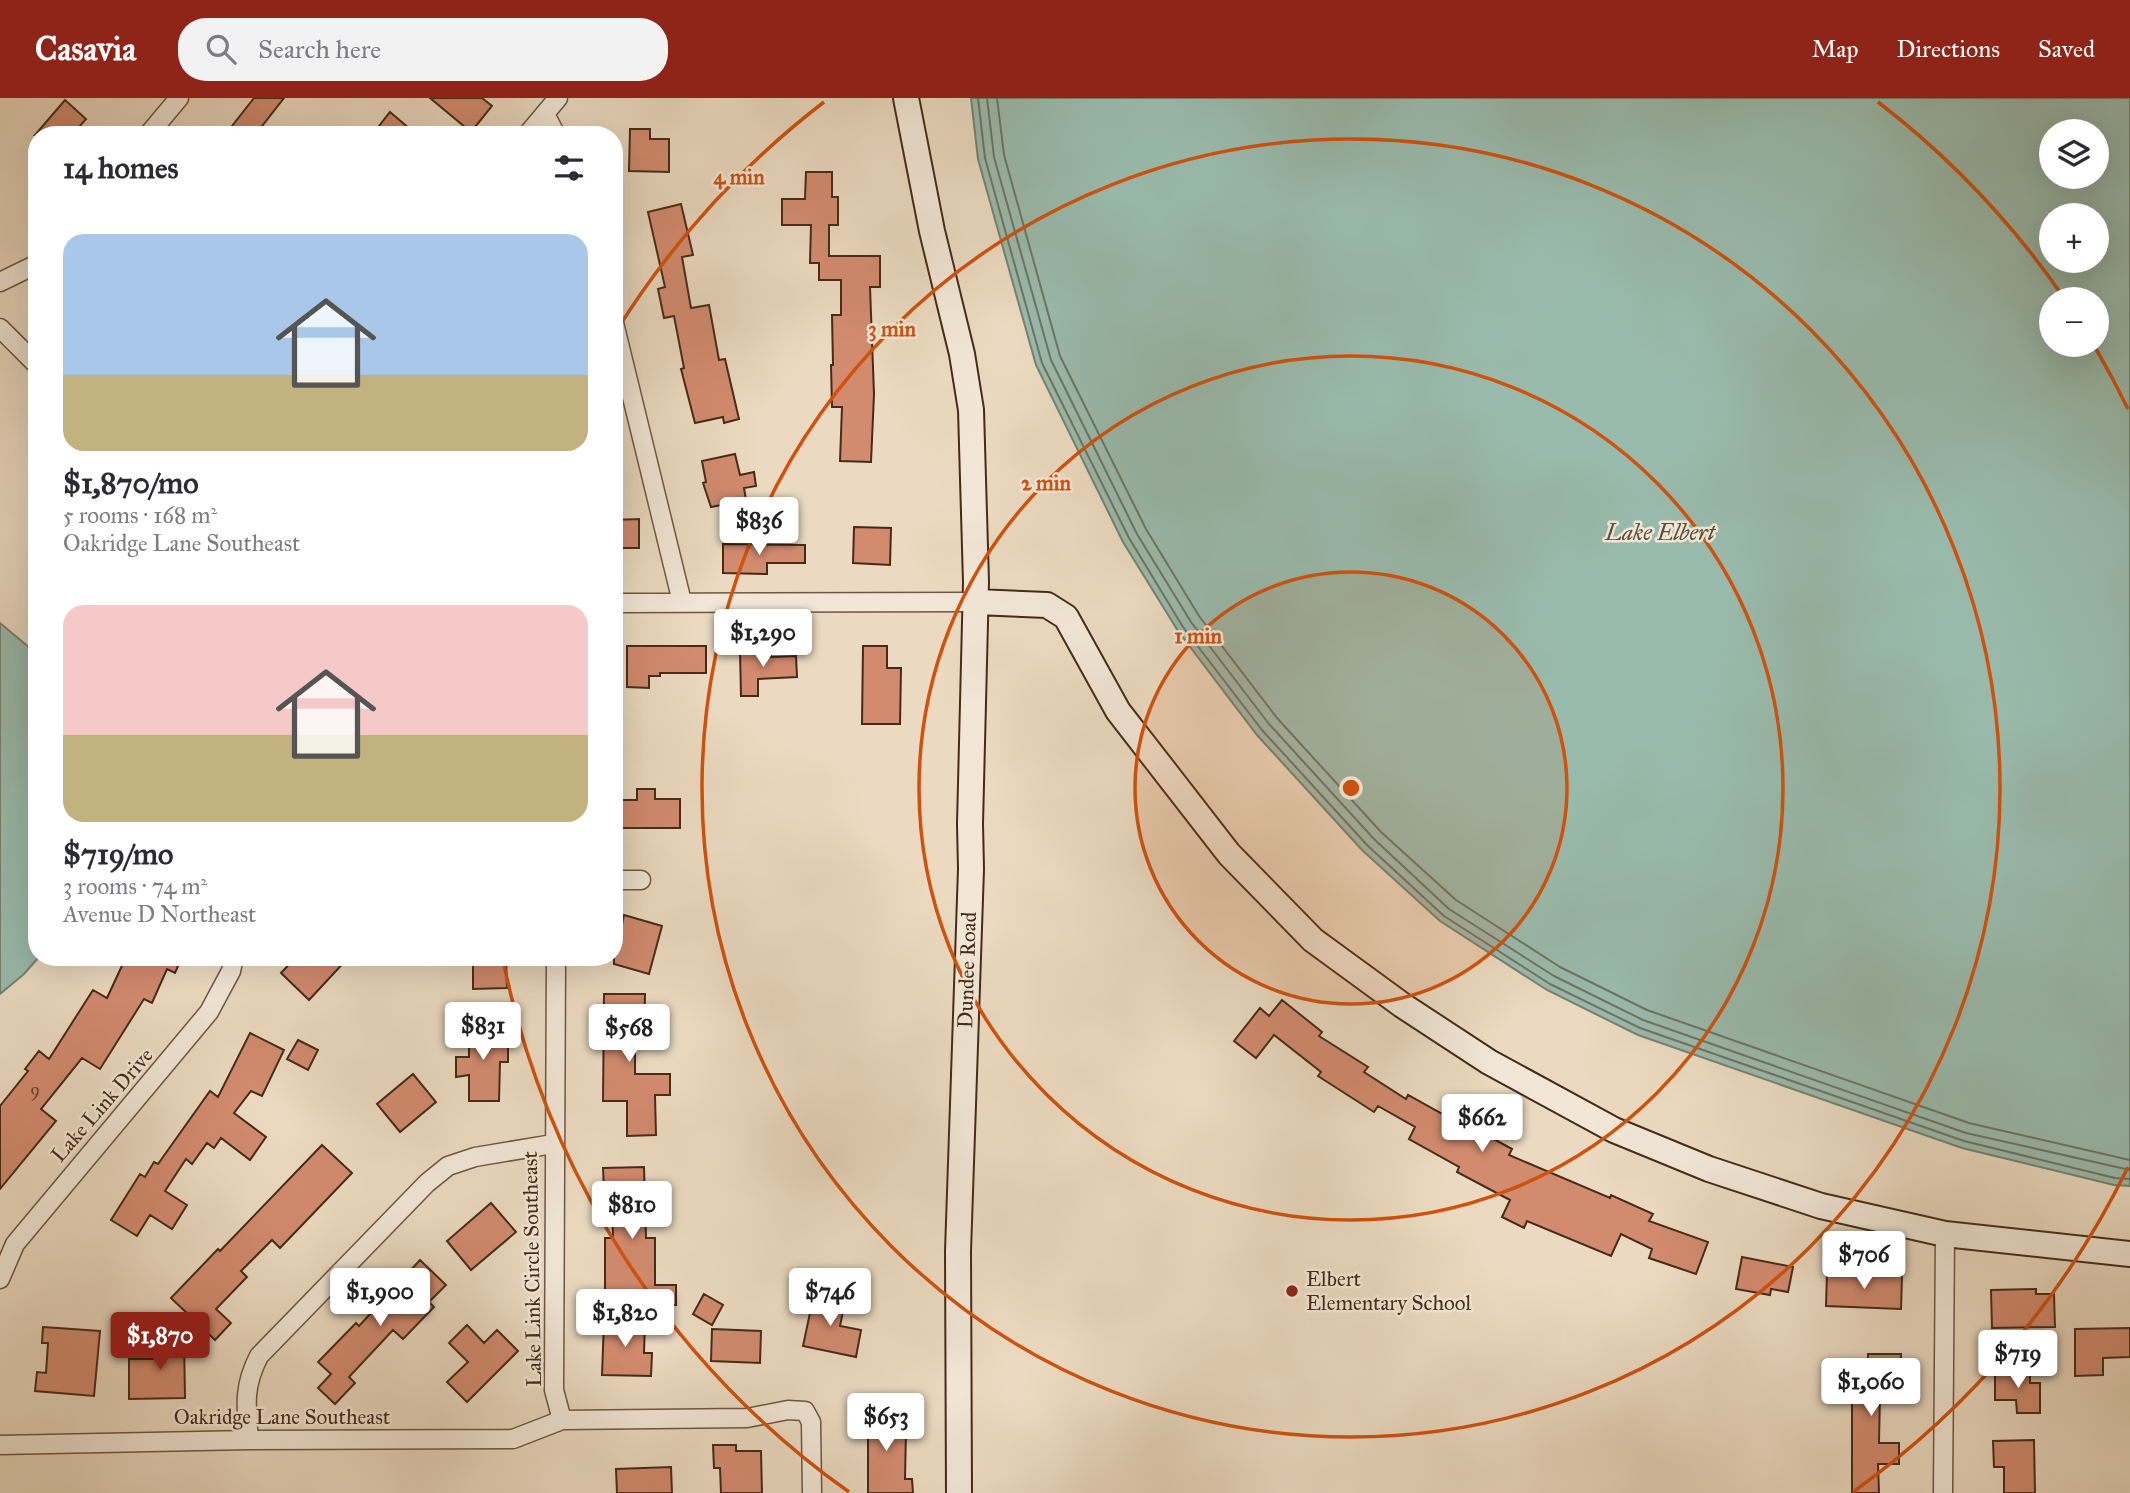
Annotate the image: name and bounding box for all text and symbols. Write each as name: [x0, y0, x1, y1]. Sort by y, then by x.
search box: [178, 18, 668, 81]
text: Casavia: [35, 29, 136, 69]
icon: search: [202, 30, 240, 68]
text: Search here: [258, 33, 381, 65]
text: Map: [1812, 34, 1859, 64]
text: Directions: [1897, 34, 2000, 64]
text: Saved: [2038, 34, 2095, 64]
map controls: [2039, 119, 2109, 357]
button: layers: [2039, 119, 2109, 189]
icon: filters: [550, 149, 588, 187]
text: 14 homes: [63, 150, 178, 186]
text: 4 min: [713, 164, 765, 190]
button: +: [2039, 203, 2109, 273]
icon: home: [263, 280, 389, 406]
button: −: [2039, 287, 2109, 357]
text: 3 min: [868, 316, 916, 342]
text: $1,870/mo: [63, 465, 199, 501]
text: 2 min: [1021, 470, 1071, 496]
pin: $836: [718, 498, 800, 557]
text: 5 rooms · 168 m²: [63, 501, 217, 529]
text: $836: [735, 506, 783, 534]
water label: Lake Elbert: [1604, 518, 1717, 546]
text: Oakridge Lane Southeast: [63, 529, 300, 557]
pin: $1,290: [706, 610, 820, 669]
text: $1,290: [730, 618, 796, 646]
text: 1 min: [1174, 623, 1222, 649]
icon: home: [263, 651, 389, 777]
centre of rings: [1339, 776, 1363, 800]
text: $719/mo: [63, 836, 173, 872]
text: 3 rooms · 74 m²: [63, 872, 207, 900]
text: Avenue D Northeast: [63, 900, 256, 928]
street label: Dundee Road: [952, 911, 982, 1029]
pin: $831: [442, 1002, 524, 1062]
pin: $568: [588, 1004, 670, 1064]
text: $831: [461, 1011, 505, 1039]
text: $568: [605, 1013, 653, 1041]
street label: Lake Link Drive: [45, 1042, 159, 1167]
house number: 9: [30, 1079, 40, 1101]
pin: $662: [1441, 1094, 1523, 1154]
text: $662: [1458, 1103, 1506, 1131]
street label: Lake Link Circle Southeast: [517, 1150, 547, 1387]
pin: $810: [591, 1182, 673, 1241]
text: $810: [608, 1190, 656, 1218]
pin: $706: [1823, 1232, 1905, 1291]
text: $706: [1838, 1240, 1890, 1268]
place label: Elbert Elementary School: [1306, 1266, 1471, 1316]
pin: $1,900: [323, 1268, 437, 1328]
pin: $746: [789, 1268, 871, 1328]
text: $1,900: [346, 1277, 414, 1305]
text: $746: [805, 1277, 855, 1305]
marker: Elbert Elementary School: [1284, 1283, 1300, 1299]
pin: $1,820: [568, 1290, 682, 1349]
text: $1,820: [592, 1298, 658, 1326]
pin: $1,870: [103, 1312, 217, 1372]
text: $1,870: [127, 1321, 193, 1349]
pin: $719: [1977, 1330, 2059, 1390]
text: $719: [1994, 1339, 2042, 1367]
pin: $1,060: [1814, 1358, 1928, 1418]
text: $1,060: [1837, 1367, 1905, 1395]
pin: $653: [845, 1394, 927, 1453]
text: $653: [863, 1402, 909, 1430]
street label: Oakridge Lane Southeast: [174, 1404, 391, 1430]

